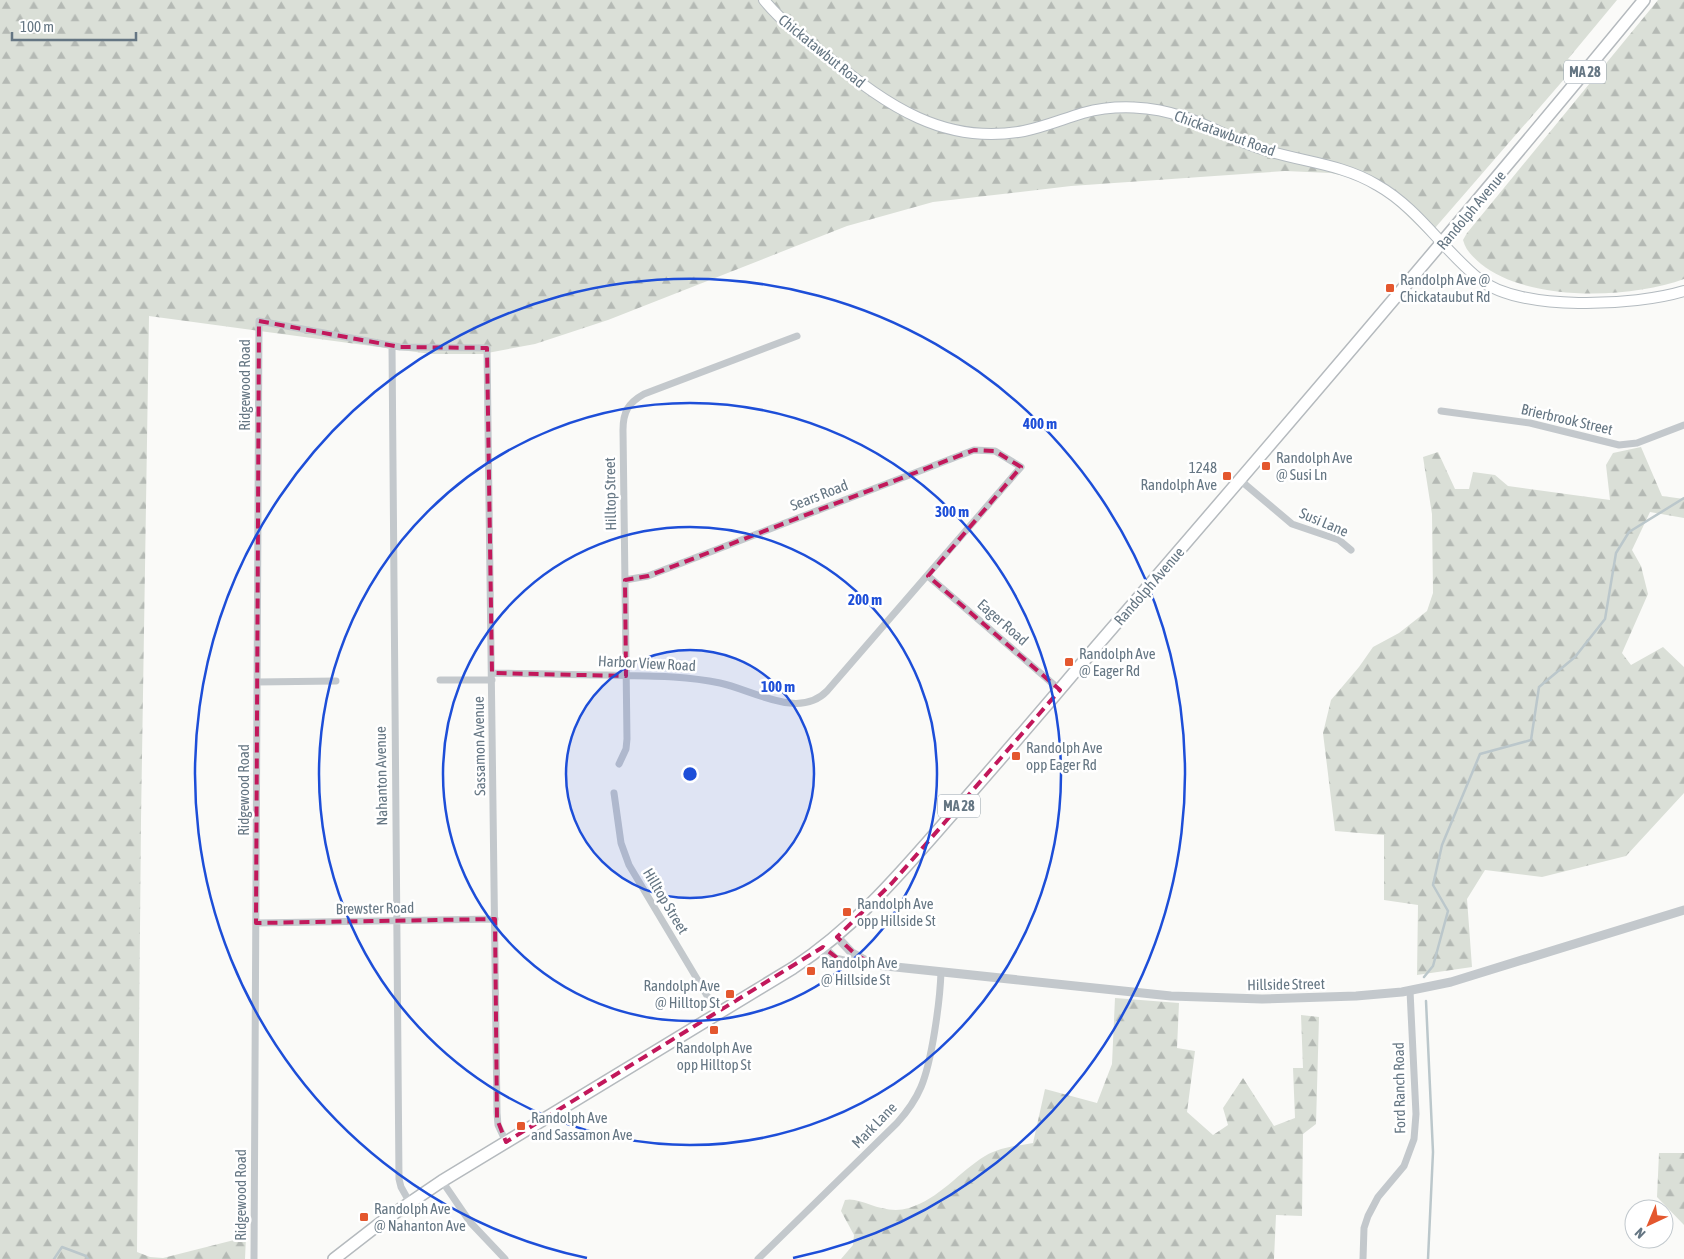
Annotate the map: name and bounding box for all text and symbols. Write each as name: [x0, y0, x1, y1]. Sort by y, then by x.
scale bar: [12, 10, 136, 42]
street label: Chickatawbut Road: [775, 11, 869, 91]
text: 100 m: [20, 18, 54, 35]
road number: MA 28: [1564, 61, 1606, 84]
street label: Chickatawbut Road: [1172, 107, 1278, 159]
street label: Randolph Avenue: [1433, 167, 1509, 253]
place label: Randolph Ave @ Chickataubut Rd: [1400, 271, 1491, 305]
marker: Randolph Ave @ Chickataubut Rd: [1384, 282, 1396, 294]
street label: Ridgewood Road: [236, 339, 253, 431]
street label: Brierbrook Street: [1520, 400, 1614, 438]
text: 400 m: [1022, 415, 1057, 432]
place label: Randolph Ave @ Susi Ln: [1276, 449, 1353, 483]
street label: Hilltop Street: [601, 457, 619, 531]
place label: 1248 Randolph Ave: [1140, 459, 1217, 493]
marker: Randolph Ave @ Susi Ln: [1260, 460, 1272, 472]
marker: 1248 Randolph Ave: [1221, 470, 1233, 482]
street label: Sears Road: [788, 476, 850, 514]
text: 300 m: [935, 503, 969, 520]
street label: Susi Lane: [1297, 504, 1351, 540]
street label: Randolph Avenue: [1110, 543, 1188, 629]
text: 200 m: [848, 591, 882, 608]
street label: Eager Road: [974, 595, 1032, 649]
place label: Randolph Ave @ Eager Rd: [1079, 645, 1156, 679]
street label: Harbor View Road: [598, 652, 696, 674]
marker: Randolph Ave @ Eager Rd: [1063, 656, 1075, 668]
text: 100 m: [761, 678, 795, 695]
street label: Sassamon Avenue: [470, 696, 488, 796]
street label: Nahanton Avenue: [372, 726, 390, 826]
place label: Randolph Ave opp Eager Rd: [1026, 739, 1103, 773]
street label: Ridgewood Road: [235, 744, 252, 836]
marker: Randolph Ave opp Eager Rd: [1010, 750, 1022, 762]
centre of rings: [681, 765, 699, 783]
road number: MA 28: [938, 794, 980, 818]
street label: Hilltop Street: [640, 865, 692, 937]
place label: Randolph Ave opp Hillside St: [857, 895, 936, 929]
street label: Brewster Road: [336, 899, 414, 917]
marker: Randolph Ave opp Hillside St: [841, 906, 853, 918]
place label: Randolph Ave @ Hillside St: [821, 954, 898, 988]
marker: Randolph Ave @ Hillside St: [805, 965, 817, 977]
street label: Hillside Street: [1247, 975, 1325, 993]
place label: Randolph Ave @ Hilltop St: [643, 977, 720, 1011]
marker: Randolph Ave @ Hilltop St: [724, 988, 736, 1000]
marker: Randolph Ave opp Hilltop St: [708, 1024, 720, 1036]
place label: Randolph Ave opp Hilltop St: [676, 1039, 752, 1073]
street label: Ford Ranch Road: [1390, 1042, 1408, 1134]
street label: Mark Lane: [848, 1098, 900, 1151]
place label: Randolph Ave and Sassamon Ave: [531, 1109, 633, 1143]
marker: Randolph Ave and Sassamon Ave: [515, 1120, 527, 1132]
street label: Ridgewood Road: [232, 1149, 249, 1241]
north arrow: [1624, 1199, 1674, 1249]
place label: Randolph Ave @ Nahanton Ave: [374, 1200, 466, 1234]
marker: Randolph Ave @ Nahanton Ave: [358, 1211, 370, 1223]
text: N: [1631, 1225, 1648, 1242]

